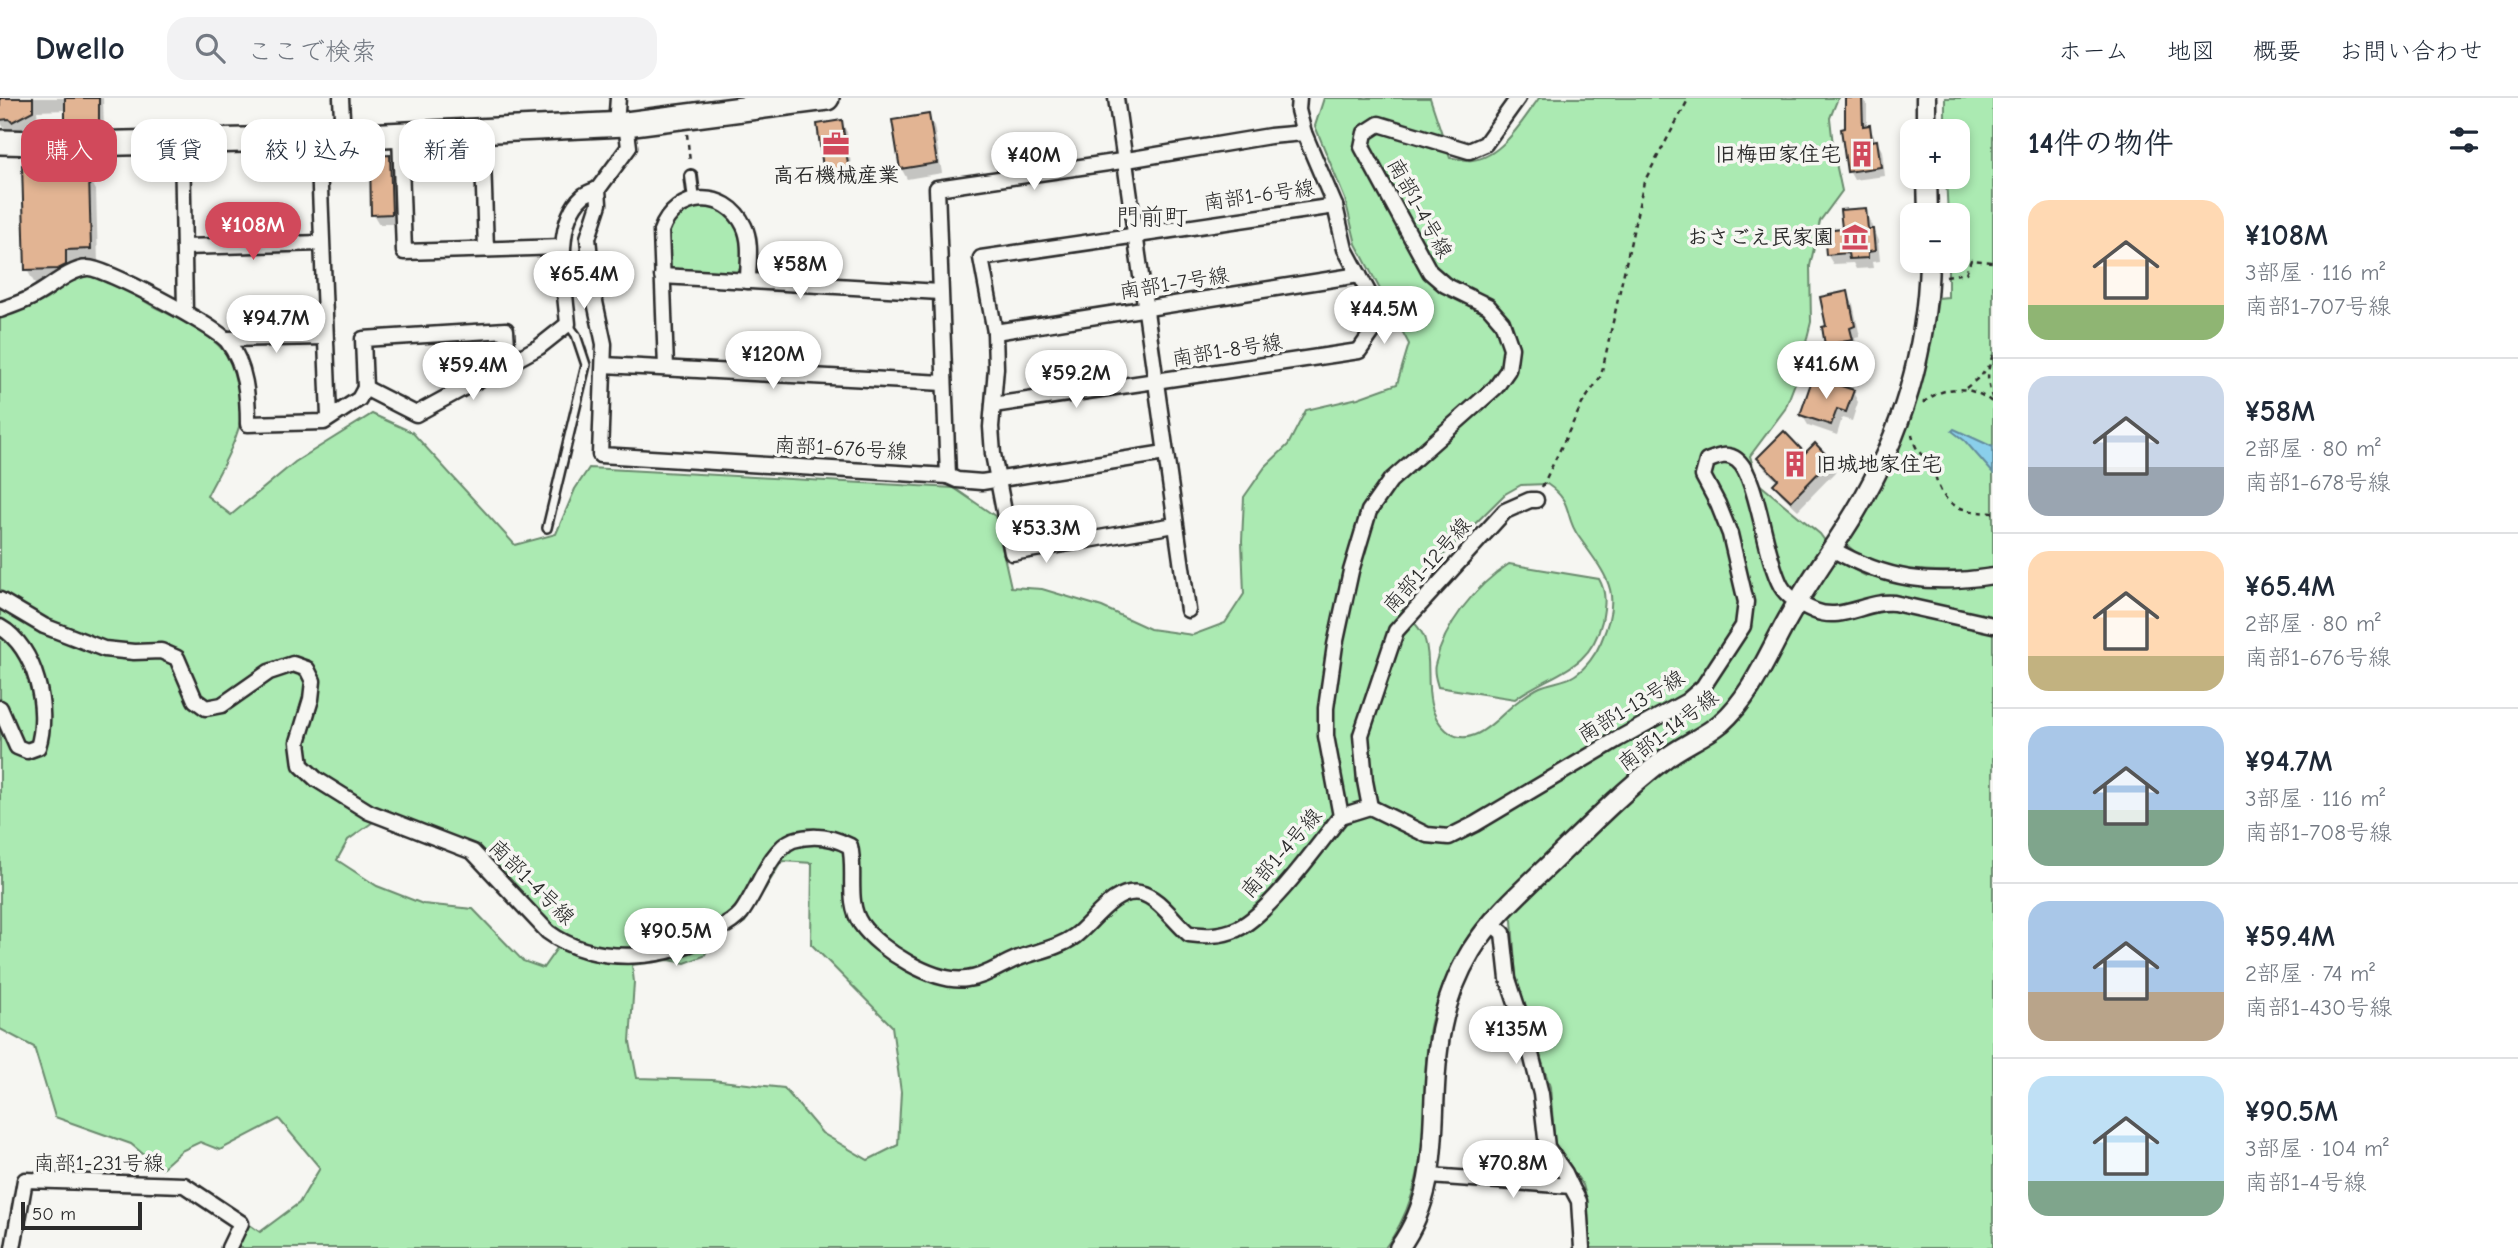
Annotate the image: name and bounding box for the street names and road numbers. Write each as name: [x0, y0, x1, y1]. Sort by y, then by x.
street label: 南部1-4号線: [1383, 154, 1457, 262]
street label: 南部1-6号線: [1202, 175, 1316, 215]
street label: 南部1-7号線: [1117, 262, 1231, 304]
street label: 南部1-8号線: [1170, 329, 1284, 371]
street label: 南部1-676号線: [774, 433, 908, 463]
street label: 南部1-12号線: [1378, 512, 1476, 618]
street label: 南部1-13号線: [1574, 665, 1688, 747]
street label: 南部1-14号線: [1613, 685, 1723, 775]
street label: 南部1-4号線: [1236, 803, 1326, 903]
street label: 南部1-4号線: [484, 834, 580, 930]
street label: 南部1-231号線: [34, 1151, 164, 1175]

